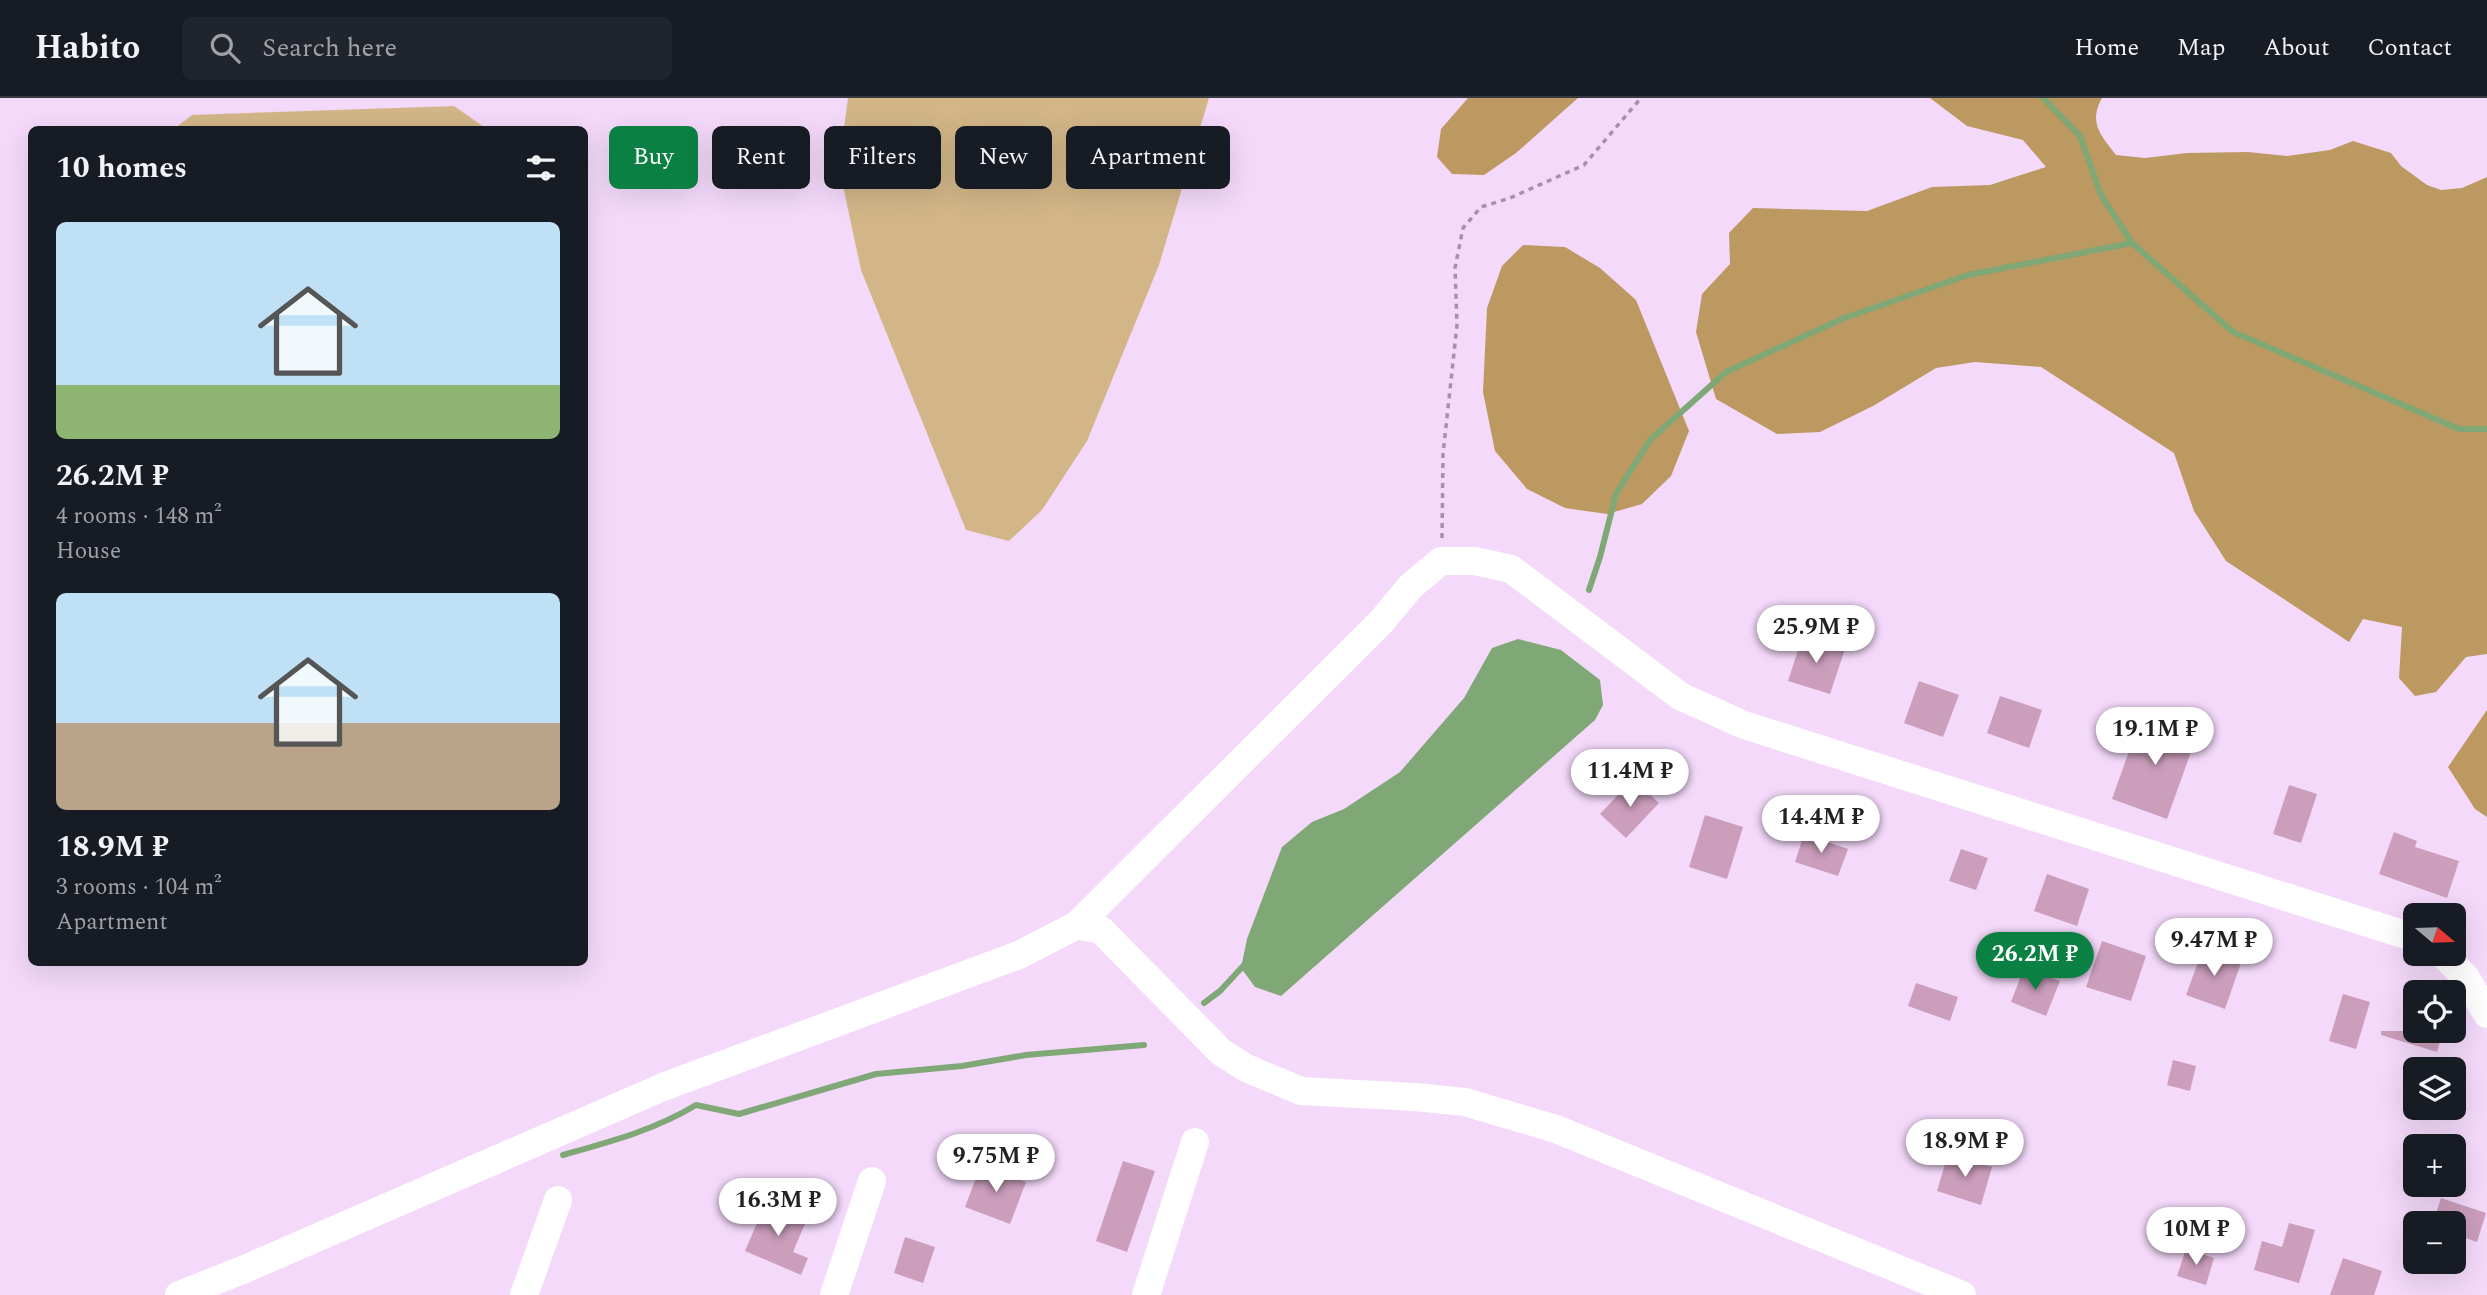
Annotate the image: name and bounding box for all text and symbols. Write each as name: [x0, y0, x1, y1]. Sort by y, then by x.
search box: [182, 17, 672, 80]
text: Habito: [35, 23, 140, 73]
text: Search here: [262, 28, 397, 68]
icon: search: [206, 29, 244, 67]
text: Home: [2074, 30, 2139, 66]
text: Map: [2177, 30, 2225, 66]
text: About: [2263, 30, 2329, 66]
text: Contact: [2367, 30, 2452, 66]
chip: Buy: [609, 126, 698, 189]
chip: Rent: [712, 126, 810, 189]
chip: Filters: [824, 126, 941, 189]
chip: New: [955, 126, 1052, 189]
chip: Apartment: [1066, 126, 1230, 189]
text: 10 homes: [56, 145, 187, 191]
icon: filters: [522, 149, 560, 187]
icon: home: [245, 268, 371, 394]
text: 26.2M ₽: [56, 453, 169, 499]
text: 4 rooms · 148 m²: [56, 499, 222, 534]
text: House: [56, 534, 121, 569]
pin: 25.9M ₽: [1751, 606, 1881, 665]
text: 25.9M ₽: [1773, 610, 1859, 645]
icon: home: [245, 639, 371, 765]
pin: 19.1M ₽: [2090, 708, 2220, 767]
text: 19.1M ₽: [2112, 712, 2198, 747]
pin: 11.4M ₽: [1565, 750, 1695, 809]
text: 11.4M ₽: [1587, 754, 1673, 789]
pin: 14.4M ₽: [1756, 796, 1886, 855]
text: 14.4M ₽: [1778, 800, 1864, 835]
text: 18.9M ₽: [56, 824, 169, 870]
text: 3 rooms · 104 m²: [56, 870, 222, 905]
north arrow: [2403, 903, 2466, 966]
map controls: [2403, 903, 2466, 1274]
text: Apartment: [56, 905, 168, 940]
pin: 9.47M ₽: [2149, 918, 2279, 978]
text: 9.47M ₽: [2171, 923, 2257, 958]
pin: 26.2M ₽: [1970, 932, 2100, 992]
text: 26.2M ₽: [1992, 937, 2078, 972]
button: locate: [2403, 980, 2466, 1043]
button: layers: [2403, 1057, 2466, 1120]
pin: 18.9M ₽: [1900, 1119, 2030, 1179]
text: 18.9M ₽: [1922, 1124, 2008, 1159]
pin: 9.75M ₽: [931, 1134, 1061, 1194]
button: +: [2403, 1134, 2466, 1197]
text: 9.75M ₽: [953, 1139, 1039, 1174]
pin: 16.3M ₽: [713, 1178, 843, 1238]
text: 16.3M ₽: [735, 1183, 821, 1218]
pin: 10M ₽: [2147, 1208, 2245, 1267]
button: −: [2403, 1211, 2466, 1274]
text: 10M ₽: [2162, 1212, 2230, 1247]

